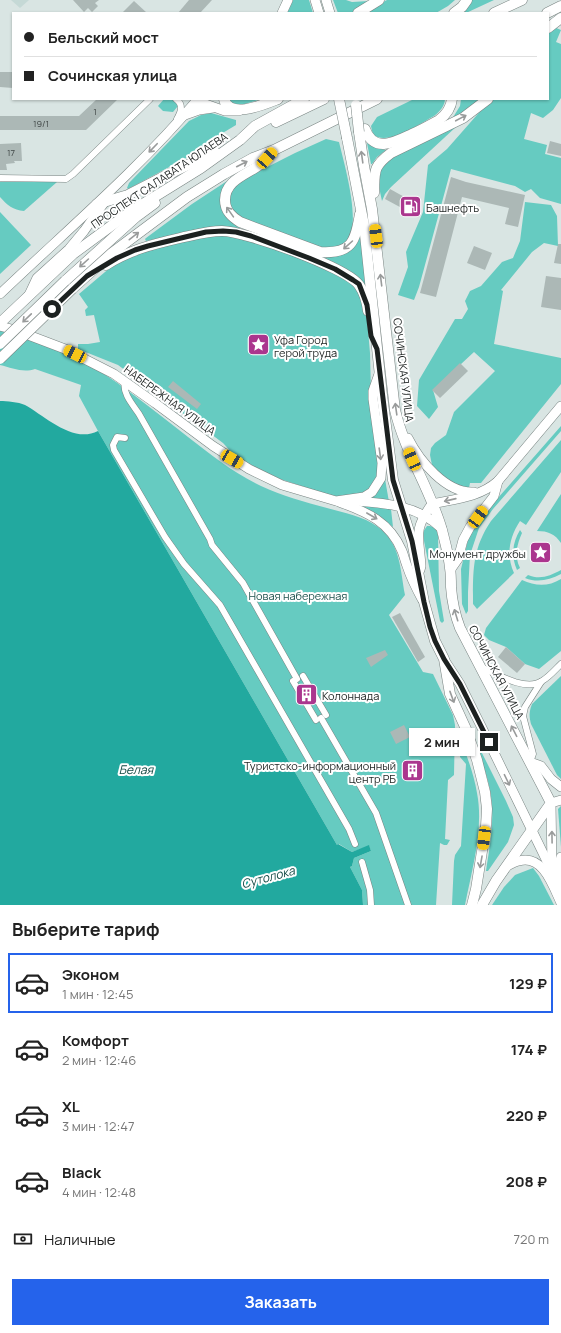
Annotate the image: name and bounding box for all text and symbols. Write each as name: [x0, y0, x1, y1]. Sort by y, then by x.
text: Бельский мост: [48, 27, 159, 48]
text: Сочинская улица: [48, 65, 177, 86]
house number: 1: [93, 105, 97, 118]
one-way arrow: [455, 114, 467, 122]
house number: 19/1: [33, 117, 49, 130]
street label: ПРОСПЕКТ САЛАВАТА ЮЛАЕВА: [88, 129, 230, 231]
one-way arrow: [148, 143, 158, 153]
car: [255, 145, 279, 171]
house number: 17: [7, 146, 15, 159]
one-way arrow: [358, 151, 366, 164]
one-way arrow: [235, 160, 247, 167]
fuel station icon: Башнефть: [398, 194, 424, 220]
place label: Башнефть: [426, 200, 479, 215]
one-way arrow: [226, 207, 234, 218]
car: [369, 223, 383, 249]
one-way arrow: [128, 232, 139, 241]
one-way arrow: [343, 241, 353, 250]
one-way arrow: [79, 258, 89, 268]
one-way arrow: [377, 274, 385, 287]
route start: [43, 300, 61, 318]
one-way arrow: [22, 313, 32, 323]
street label: СОЧИНСКАЯ УЛИЦА: [390, 317, 418, 423]
place icon: Уфа Город герой труда: [246, 332, 272, 358]
place label: Уфа Город герой труда: [274, 332, 337, 360]
car: [62, 343, 88, 365]
street label: НАБЕРЕЖНАЯ УЛИЦА: [121, 362, 219, 438]
one-way arrow: [392, 403, 400, 416]
car: [402, 446, 422, 472]
one-way arrow: [376, 447, 384, 460]
car: [219, 448, 245, 470]
one-way arrow: [444, 496, 457, 504]
car: [466, 504, 490, 530]
one-way arrow: [366, 513, 378, 521]
place icon: Монумент дружбы: [528, 540, 554, 566]
place label: Монумент дружбы: [429, 546, 526, 561]
park label: Новая набережная: [249, 588, 347, 603]
one-way arrow: [452, 609, 459, 622]
street label: СОЧИНСКАЯ УЛИЦА: [466, 622, 528, 722]
building icon: Колоннада: [294, 682, 320, 708]
place label: Колоннада: [322, 688, 379, 703]
one-way arrow: [449, 690, 456, 703]
one-way arrow: [510, 725, 518, 737]
callout: 2 мин: [409, 728, 475, 756]
text: 2 мин: [424, 733, 460, 751]
route end: [480, 733, 498, 751]
place label: Туристско-информационный центр РБ: [244, 758, 396, 786]
building icon: Туристско-информационный центр РБ: [399, 758, 425, 784]
water label: Белая: [119, 761, 155, 778]
one-way arrow: [504, 773, 512, 785]
car: [477, 825, 491, 851]
one-way arrow: [548, 831, 556, 844]
one-way arrow: [477, 855, 485, 868]
water label: Сутолока: [239, 861, 298, 892]
text: Выберите тариф: [12, 917, 160, 941]
text: Эконом: [62, 964, 119, 985]
icon: car: [14, 965, 50, 1001]
text: 129 ₽: [509, 973, 547, 994]
text: 1 мин · 12:45: [62, 985, 133, 1003]
text: Комфорт: [62, 1030, 129, 1051]
icon: car: [14, 1031, 50, 1067]
text: 174 ₽: [511, 1039, 547, 1060]
text: 2 мин · 12:46: [62, 1051, 136, 1069]
text: XL: [62, 1096, 80, 1117]
icon: car: [14, 1097, 50, 1133]
text: 220 ₽: [506, 1105, 547, 1126]
text: 3 мин · 12:47: [62, 1117, 135, 1135]
text: Black: [62, 1162, 101, 1183]
icon: car: [14, 1163, 50, 1199]
text: 208 ₽: [506, 1171, 547, 1192]
text: 4 мин · 12:48: [62, 1183, 136, 1201]
icon: cash: [12, 1228, 34, 1250]
text: Наличные: [44, 1229, 116, 1250]
text: 720 m: [514, 1230, 549, 1248]
button: Заказать: [12, 1279, 549, 1325]

